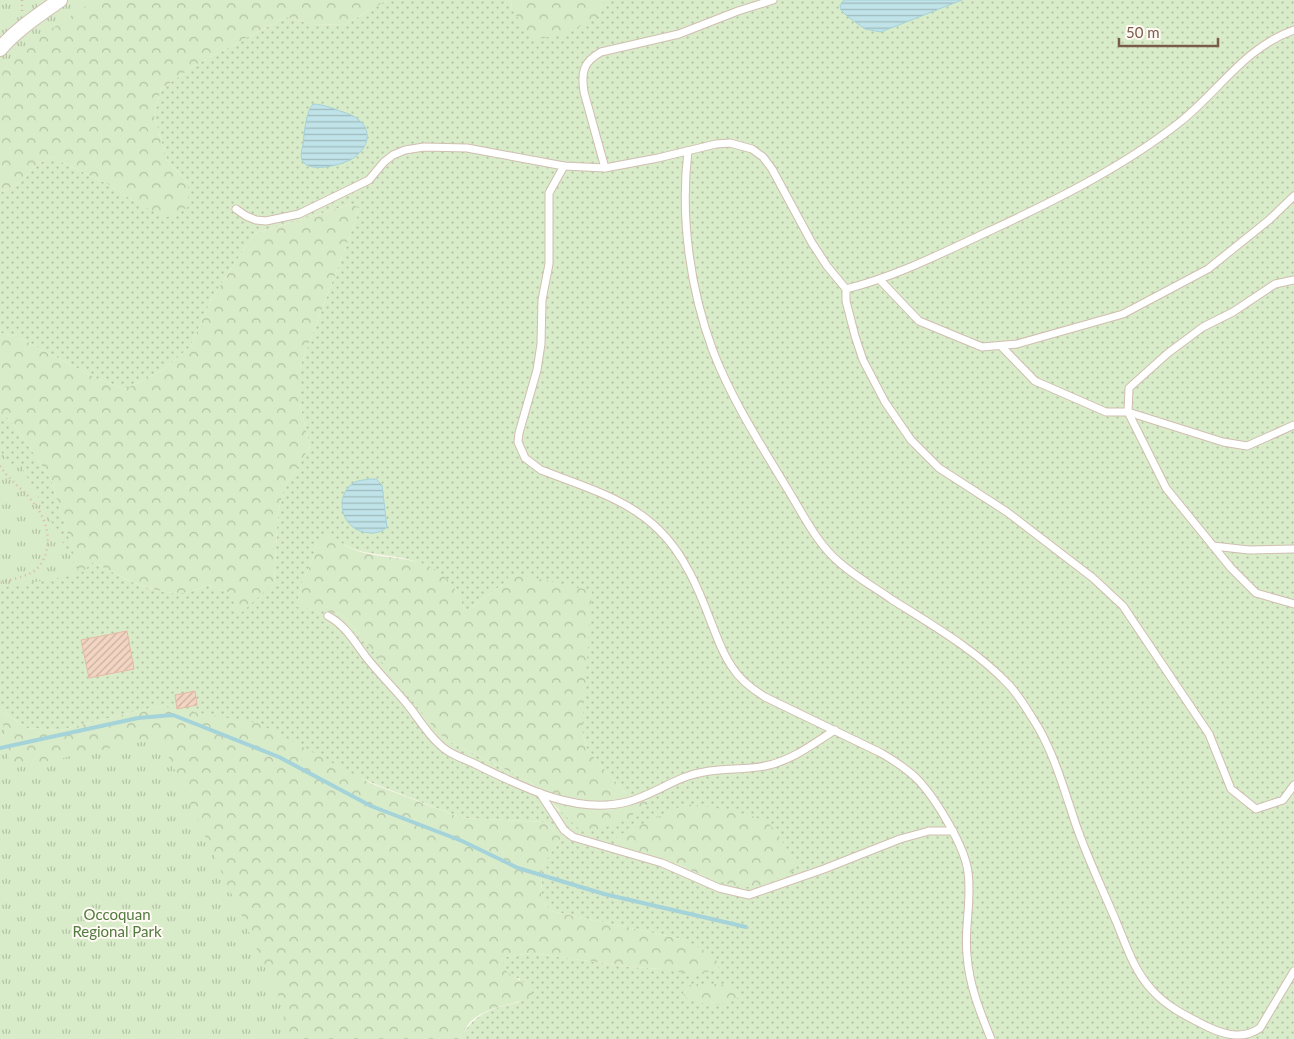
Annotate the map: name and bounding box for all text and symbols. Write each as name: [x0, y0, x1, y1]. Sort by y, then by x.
scale bar: [1119, 15, 1218, 47]
text: 50 m: [1126, 23, 1160, 41]
park label: Occoquan Regional Park: [72, 905, 162, 940]

